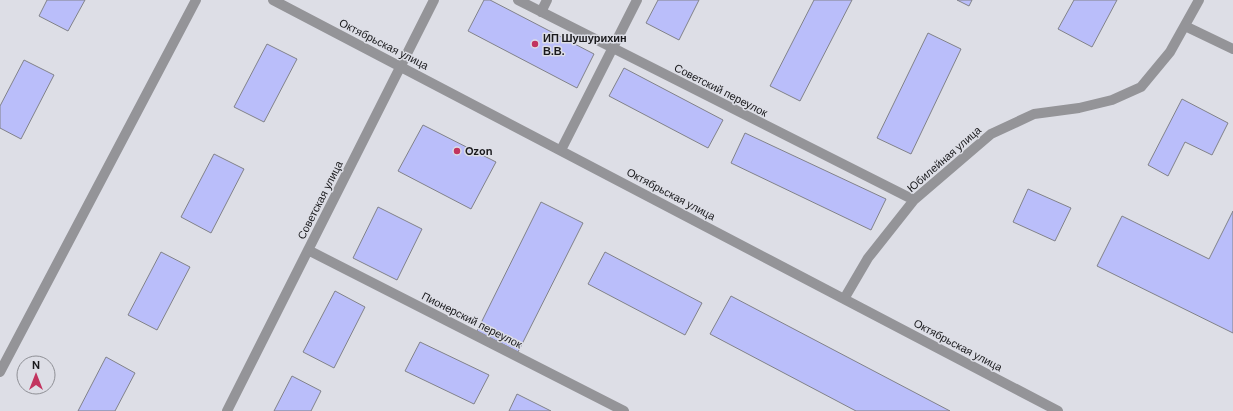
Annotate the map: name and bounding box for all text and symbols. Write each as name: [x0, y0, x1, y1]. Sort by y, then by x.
street label: Октябрьская улица: [337, 15, 432, 73]
place label: ИП Шушурихин В.В.: [543, 31, 627, 58]
marker: ИП Шушурихин В.В.: [530, 39, 540, 49]
street label: Советский переулок: [672, 60, 770, 120]
street label: Юбилейная улица: [904, 122, 985, 195]
place label: Ozon: [465, 144, 493, 158]
marker: Ozon: [452, 146, 462, 156]
street label: Советская улица: [294, 158, 346, 242]
street label: Октябрьская улица: [624, 165, 719, 224]
street label: Пионерский переулок: [419, 289, 525, 351]
street label: Октябрьская улица: [911, 316, 1006, 375]
north arrow: [16, 355, 56, 395]
text: N: [32, 358, 40, 372]

